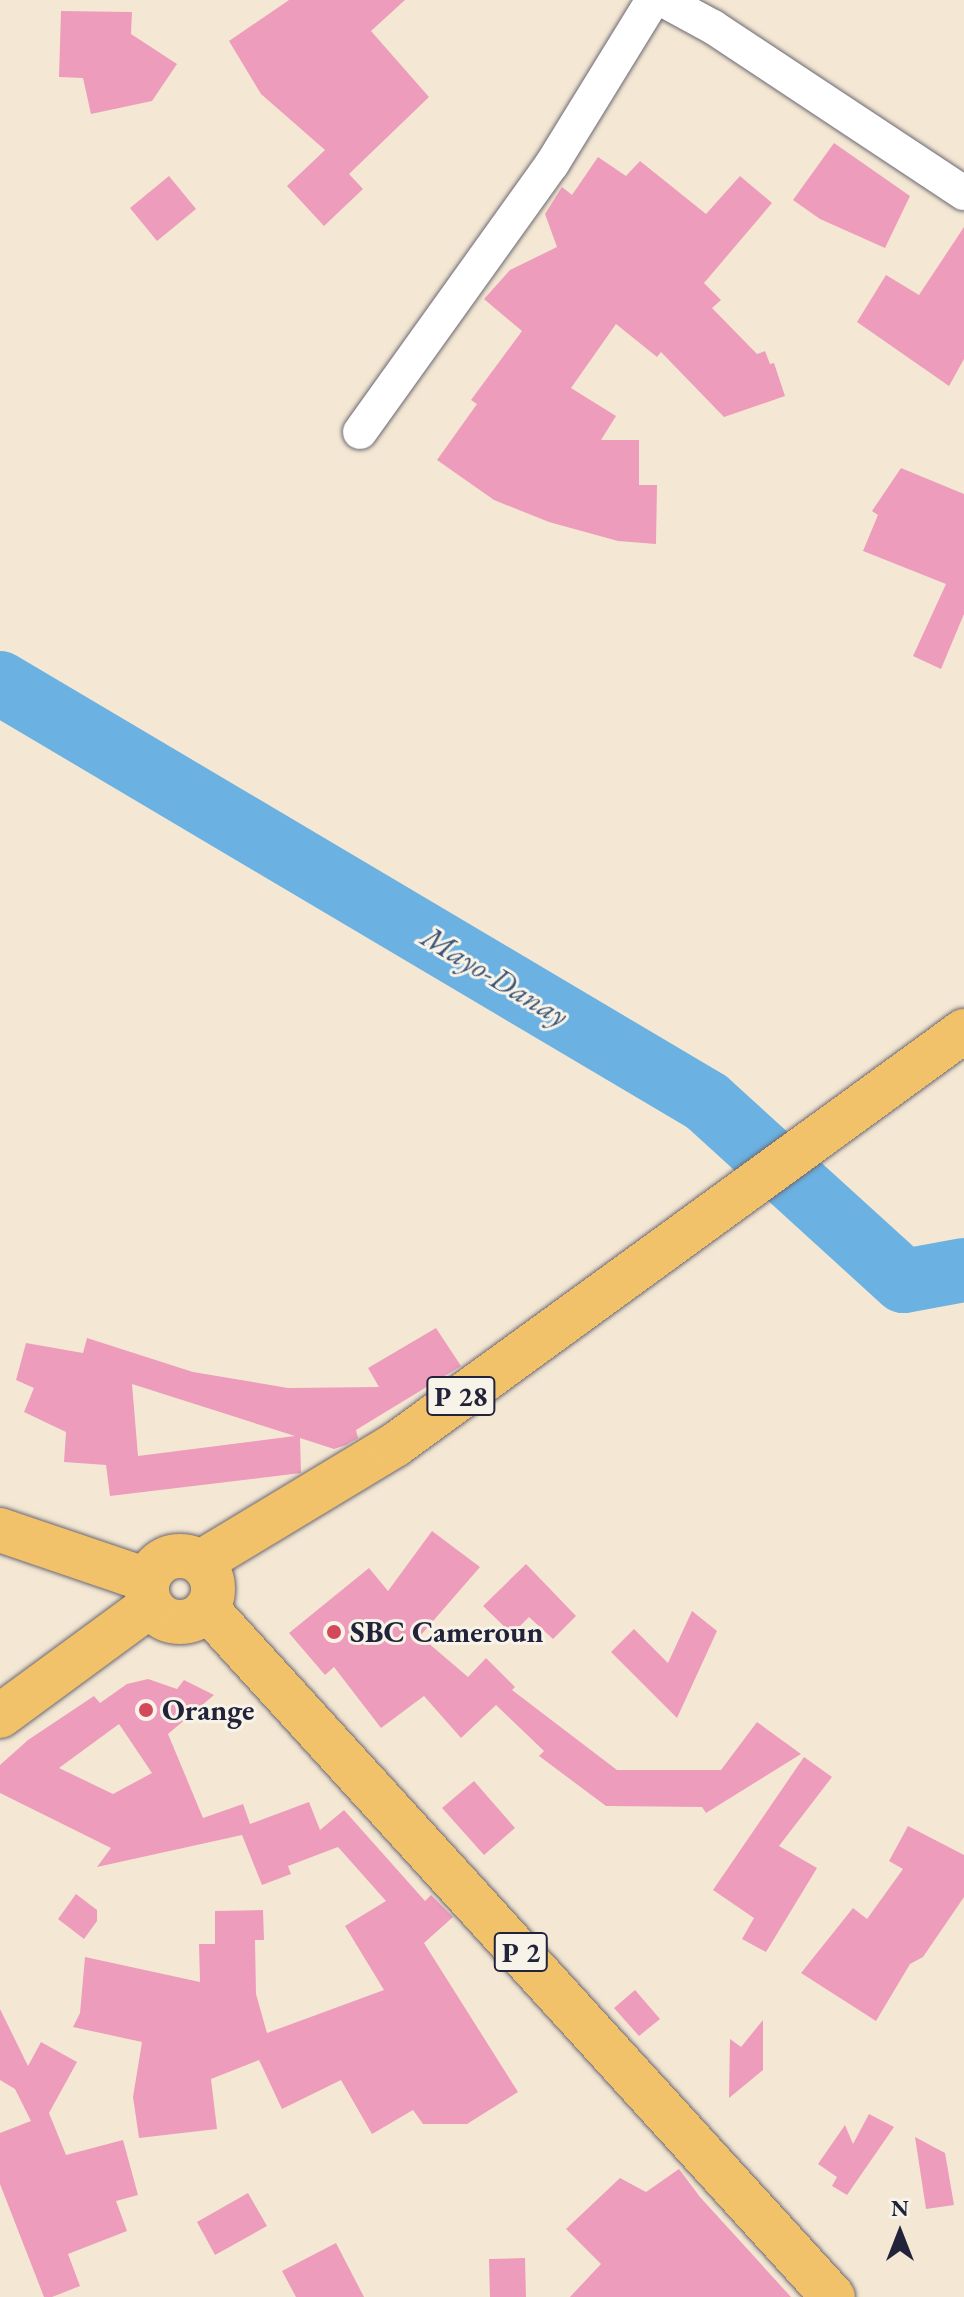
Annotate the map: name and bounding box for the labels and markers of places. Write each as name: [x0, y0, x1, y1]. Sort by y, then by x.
place label: SBC Cameroun: [350, 1614, 543, 1650]
marker: SBC Cameroun: [325, 1623, 343, 1641]
place label: Orange: [162, 1692, 255, 1728]
marker: Orange: [137, 1701, 155, 1719]

